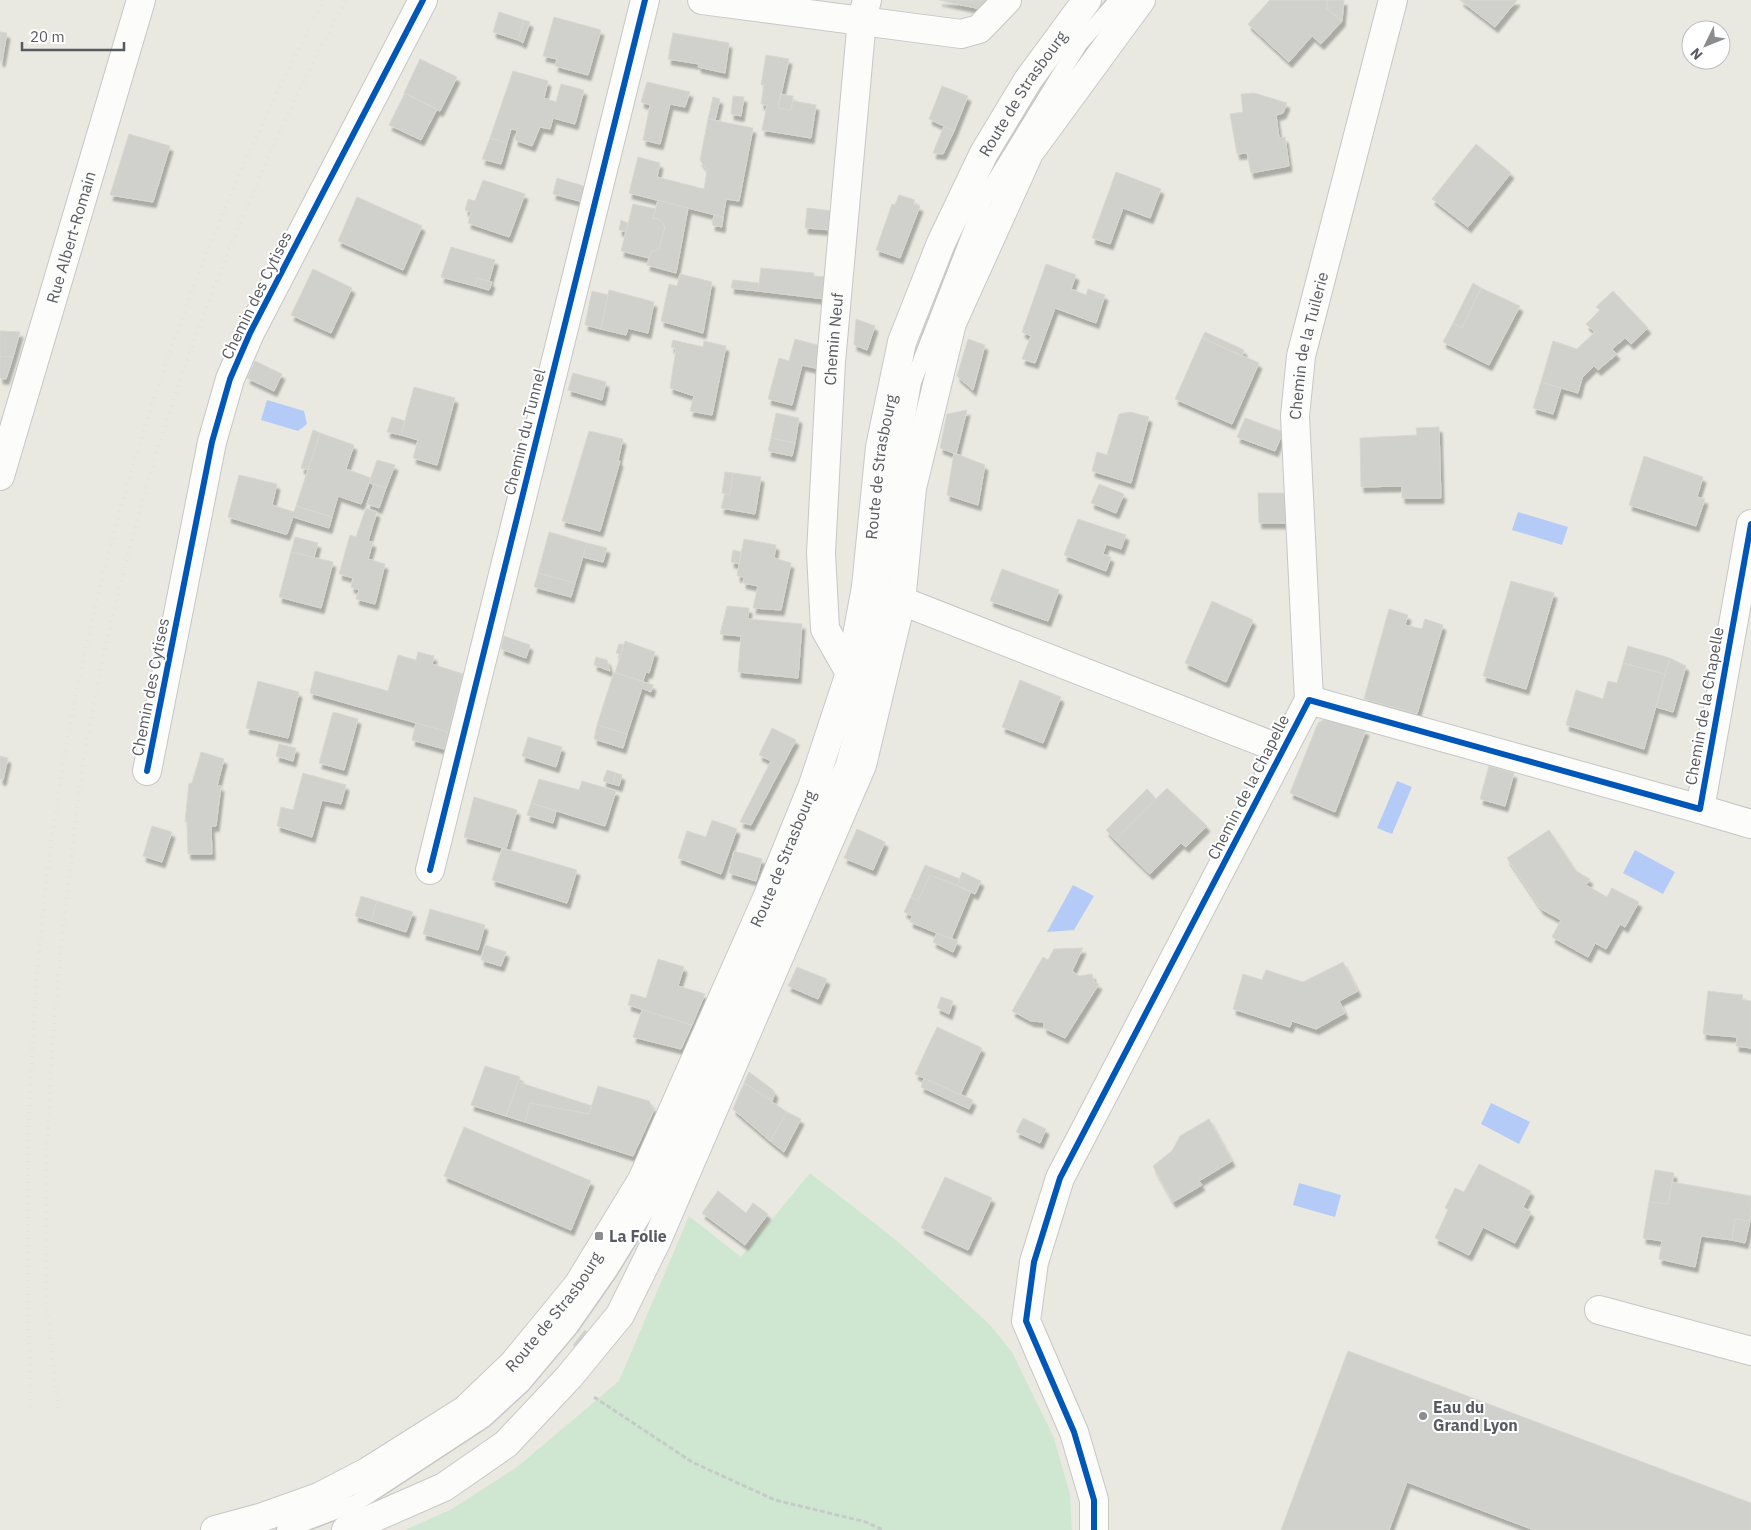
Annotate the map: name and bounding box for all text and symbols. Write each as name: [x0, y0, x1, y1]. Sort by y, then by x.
scale bar: [22, 20, 125, 52]
north arrow: [1681, 20, 1731, 70]
street label: Route de Strasbourg: [974, 26, 1071, 160]
text: 20 m: [30, 27, 65, 46]
text: N: [1686, 44, 1707, 64]
street label: Rue Albert-Romain: [42, 169, 100, 306]
street label: Chemin des Cytises: [216, 228, 296, 362]
street label: Chemin de la Tuilerie: [1285, 269, 1332, 421]
street label: Chemin Neuf: [820, 292, 847, 386]
street label: Chemin du Tunnel: [499, 367, 549, 497]
street label: Route de Strasbourg: [861, 392, 901, 540]
street label: Chemin des Cytises: [127, 616, 173, 758]
street label: Chemin de la Chapelle: [1680, 625, 1728, 787]
street label: Chemin de la Chapelle: [1203, 711, 1293, 863]
street label: Route de Strasbourg: [745, 787, 820, 930]
place label: La Folie: [609, 1226, 667, 1246]
marker: La Folie: [593, 1230, 605, 1242]
street label: Route de Strasbourg: [501, 1248, 606, 1376]
place label: Eau du Grand Lyon: [1433, 1397, 1518, 1435]
marker: Eau du Grand Lyon: [1417, 1410, 1429, 1422]

